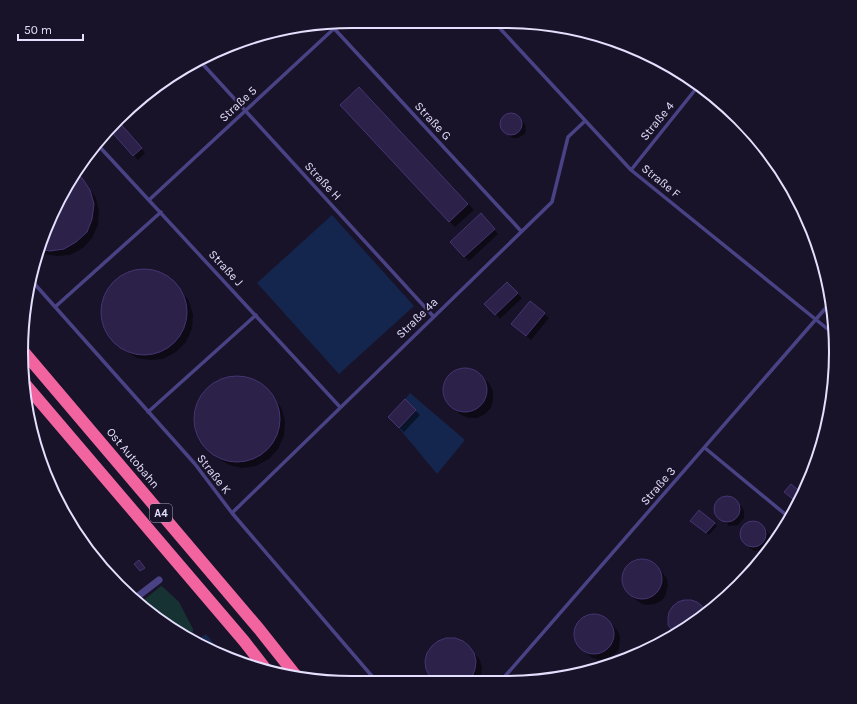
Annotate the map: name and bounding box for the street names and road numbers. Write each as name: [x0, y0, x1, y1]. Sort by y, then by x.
street label: Straße 5: [216, 83, 260, 125]
street label: Straße G: [412, 99, 454, 143]
street label: Straße 4: [637, 99, 677, 143]
street label: Straße H: [302, 159, 344, 203]
street label: Straße F: [639, 161, 683, 201]
street label: Straße J: [206, 247, 246, 289]
street label: Straße 4a: [393, 295, 441, 341]
street label: Ost Autobahn: [104, 425, 162, 491]
street label: Straße K: [194, 451, 234, 497]
street label: Straße 3: [638, 464, 678, 508]
road number: A4: [150, 504, 172, 522]

